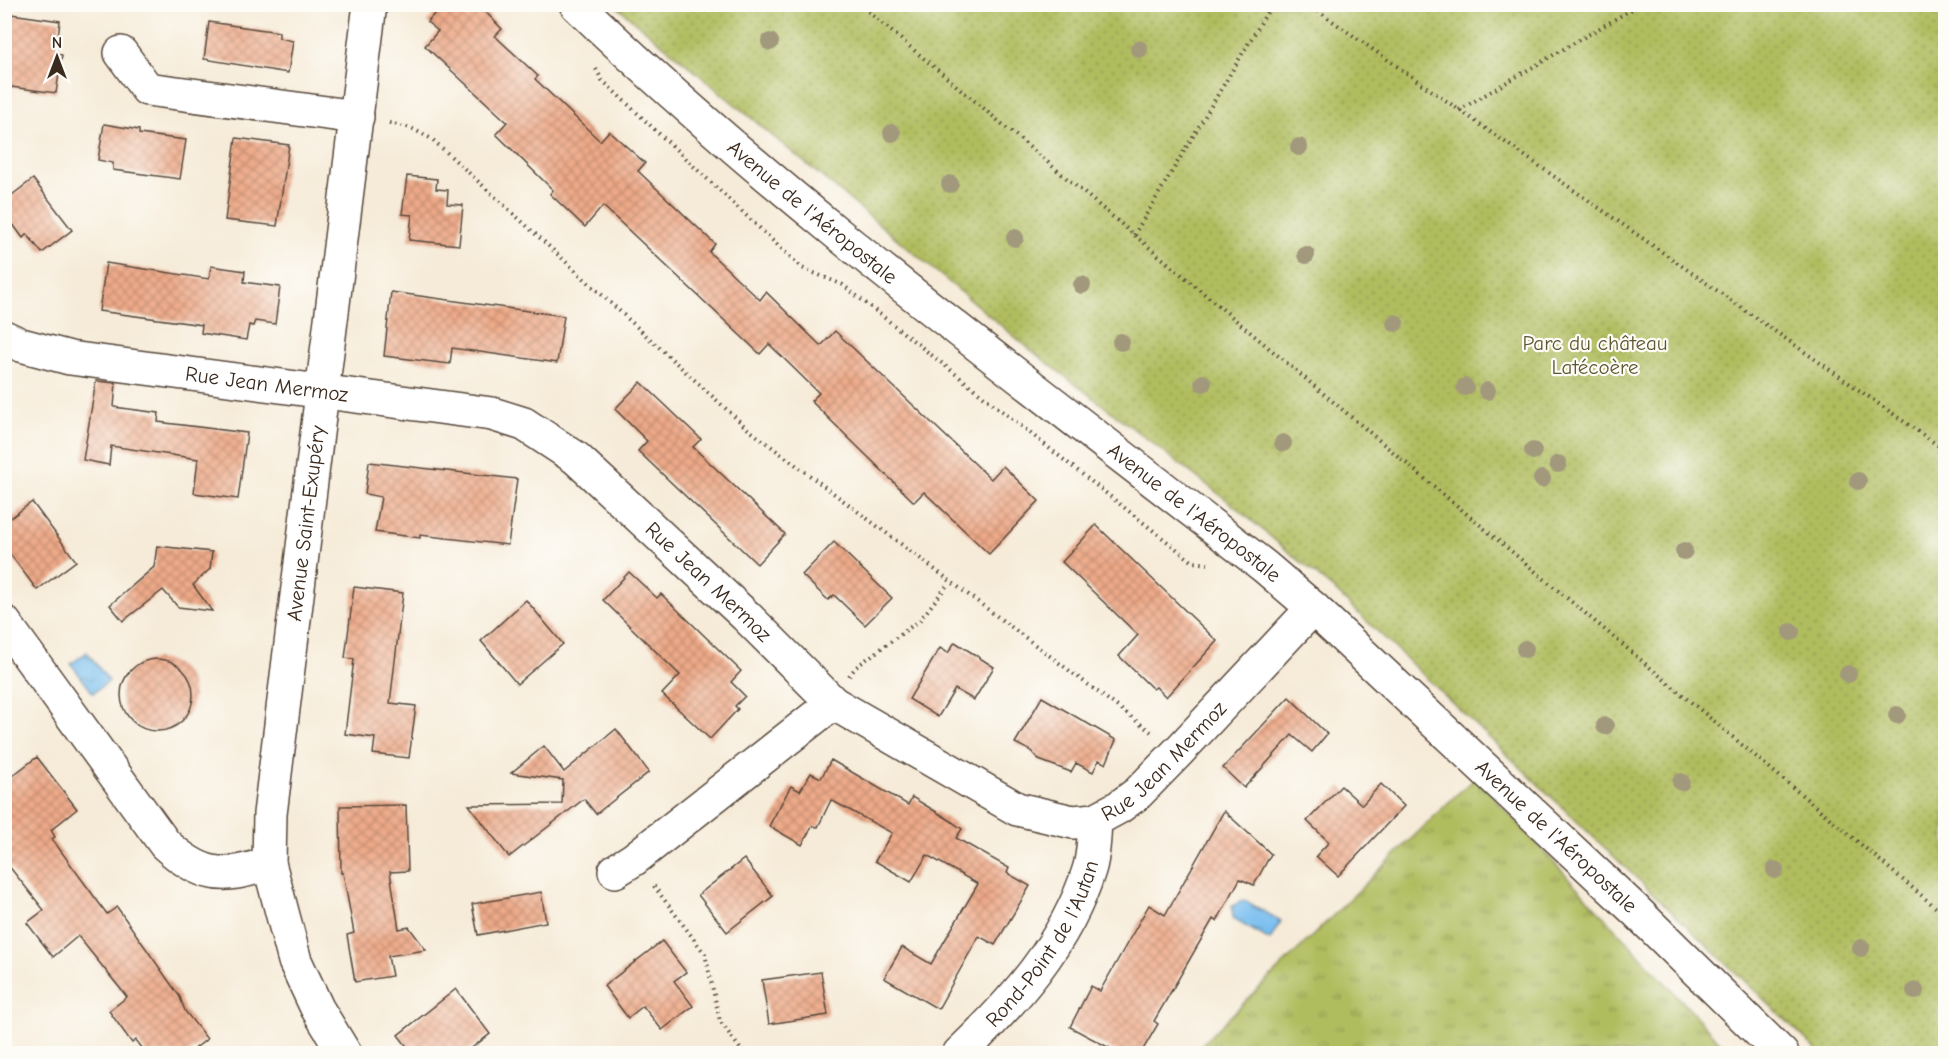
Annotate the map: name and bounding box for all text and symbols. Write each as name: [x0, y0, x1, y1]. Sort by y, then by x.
north arrow: [27, 27, 87, 87]
text: N: [52, 34, 62, 52]
street label: Avenue de l'Aéropostale: [723, 135, 902, 289]
park label: Parc du château Latécoère: [1522, 331, 1668, 379]
street label: Rue Jean Mermoz: [184, 361, 350, 407]
street label: Avenue Saint-Exupéry: [282, 423, 330, 623]
street label: Avenue de l'Aéropostale: [1103, 438, 1286, 587]
street label: Rue Jean Mermoz: [640, 517, 776, 646]
street label: Rue Jean Mermoz: [1097, 696, 1231, 826]
street label: Avenue de l'Aéropostale: [1471, 755, 1642, 918]
street label: Rond-Point de l'Autan: [981, 858, 1103, 1032]

